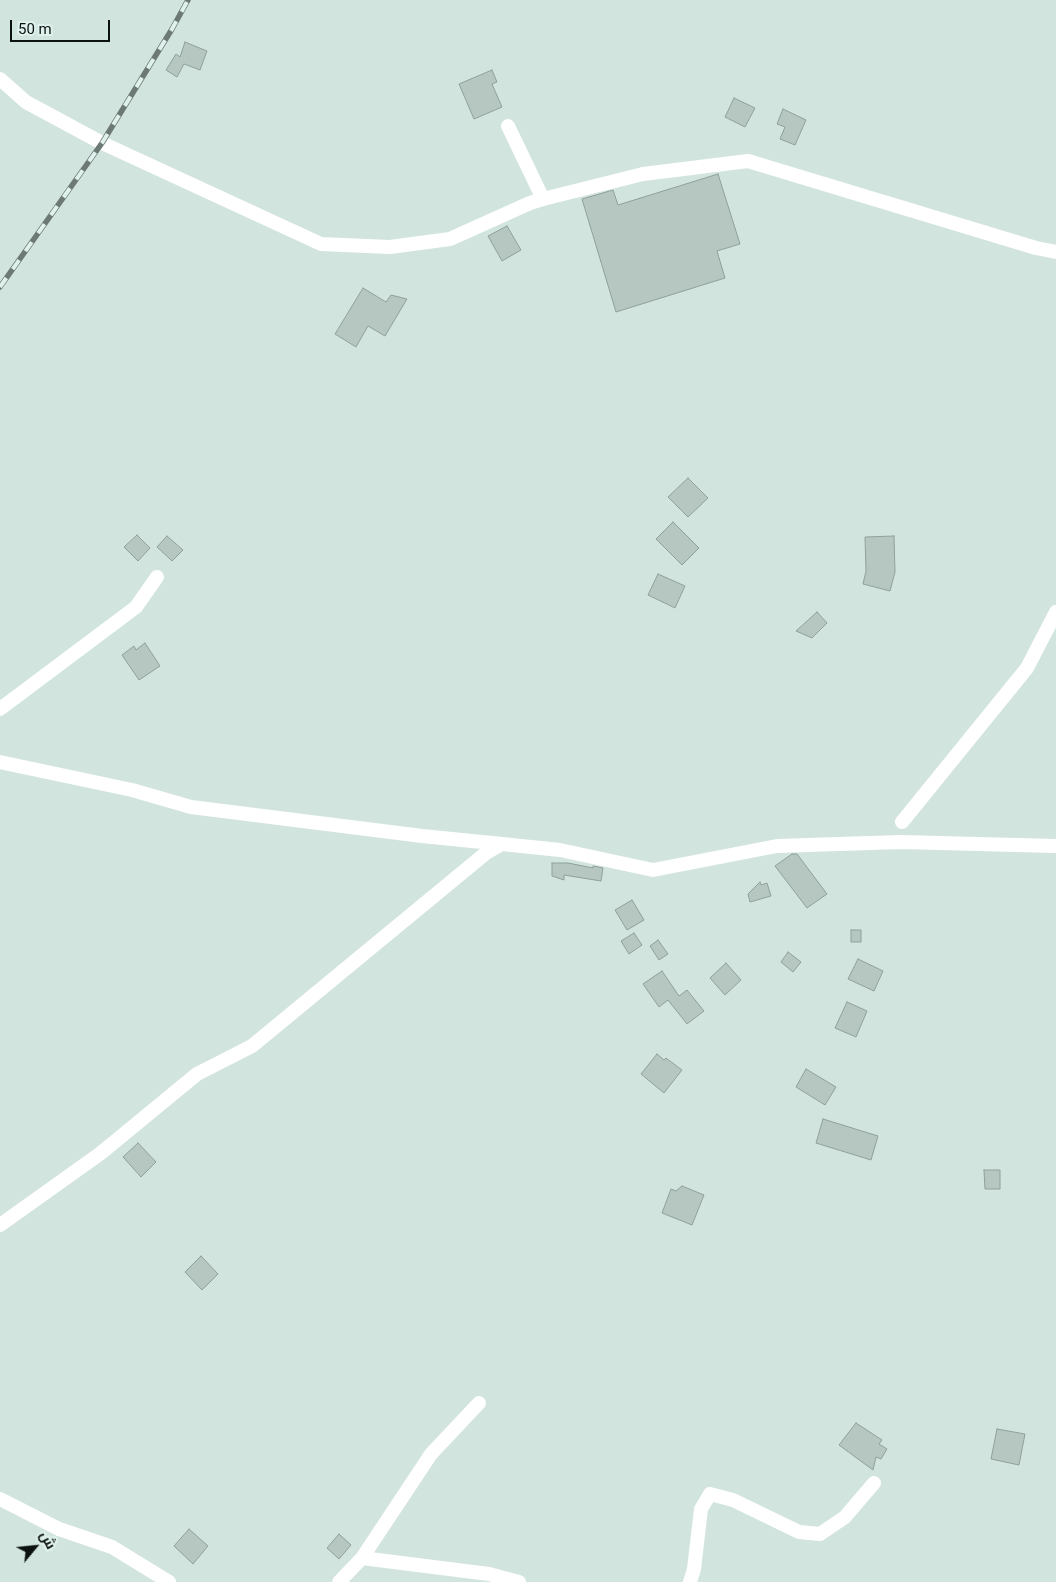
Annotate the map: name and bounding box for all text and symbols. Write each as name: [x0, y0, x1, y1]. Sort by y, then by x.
scale bar: [12, 10, 112, 42]
text: 50 m: [18, 20, 52, 38]
north arrow: [10, 1522, 60, 1572]
text: ش: [37, 1528, 60, 1552]

